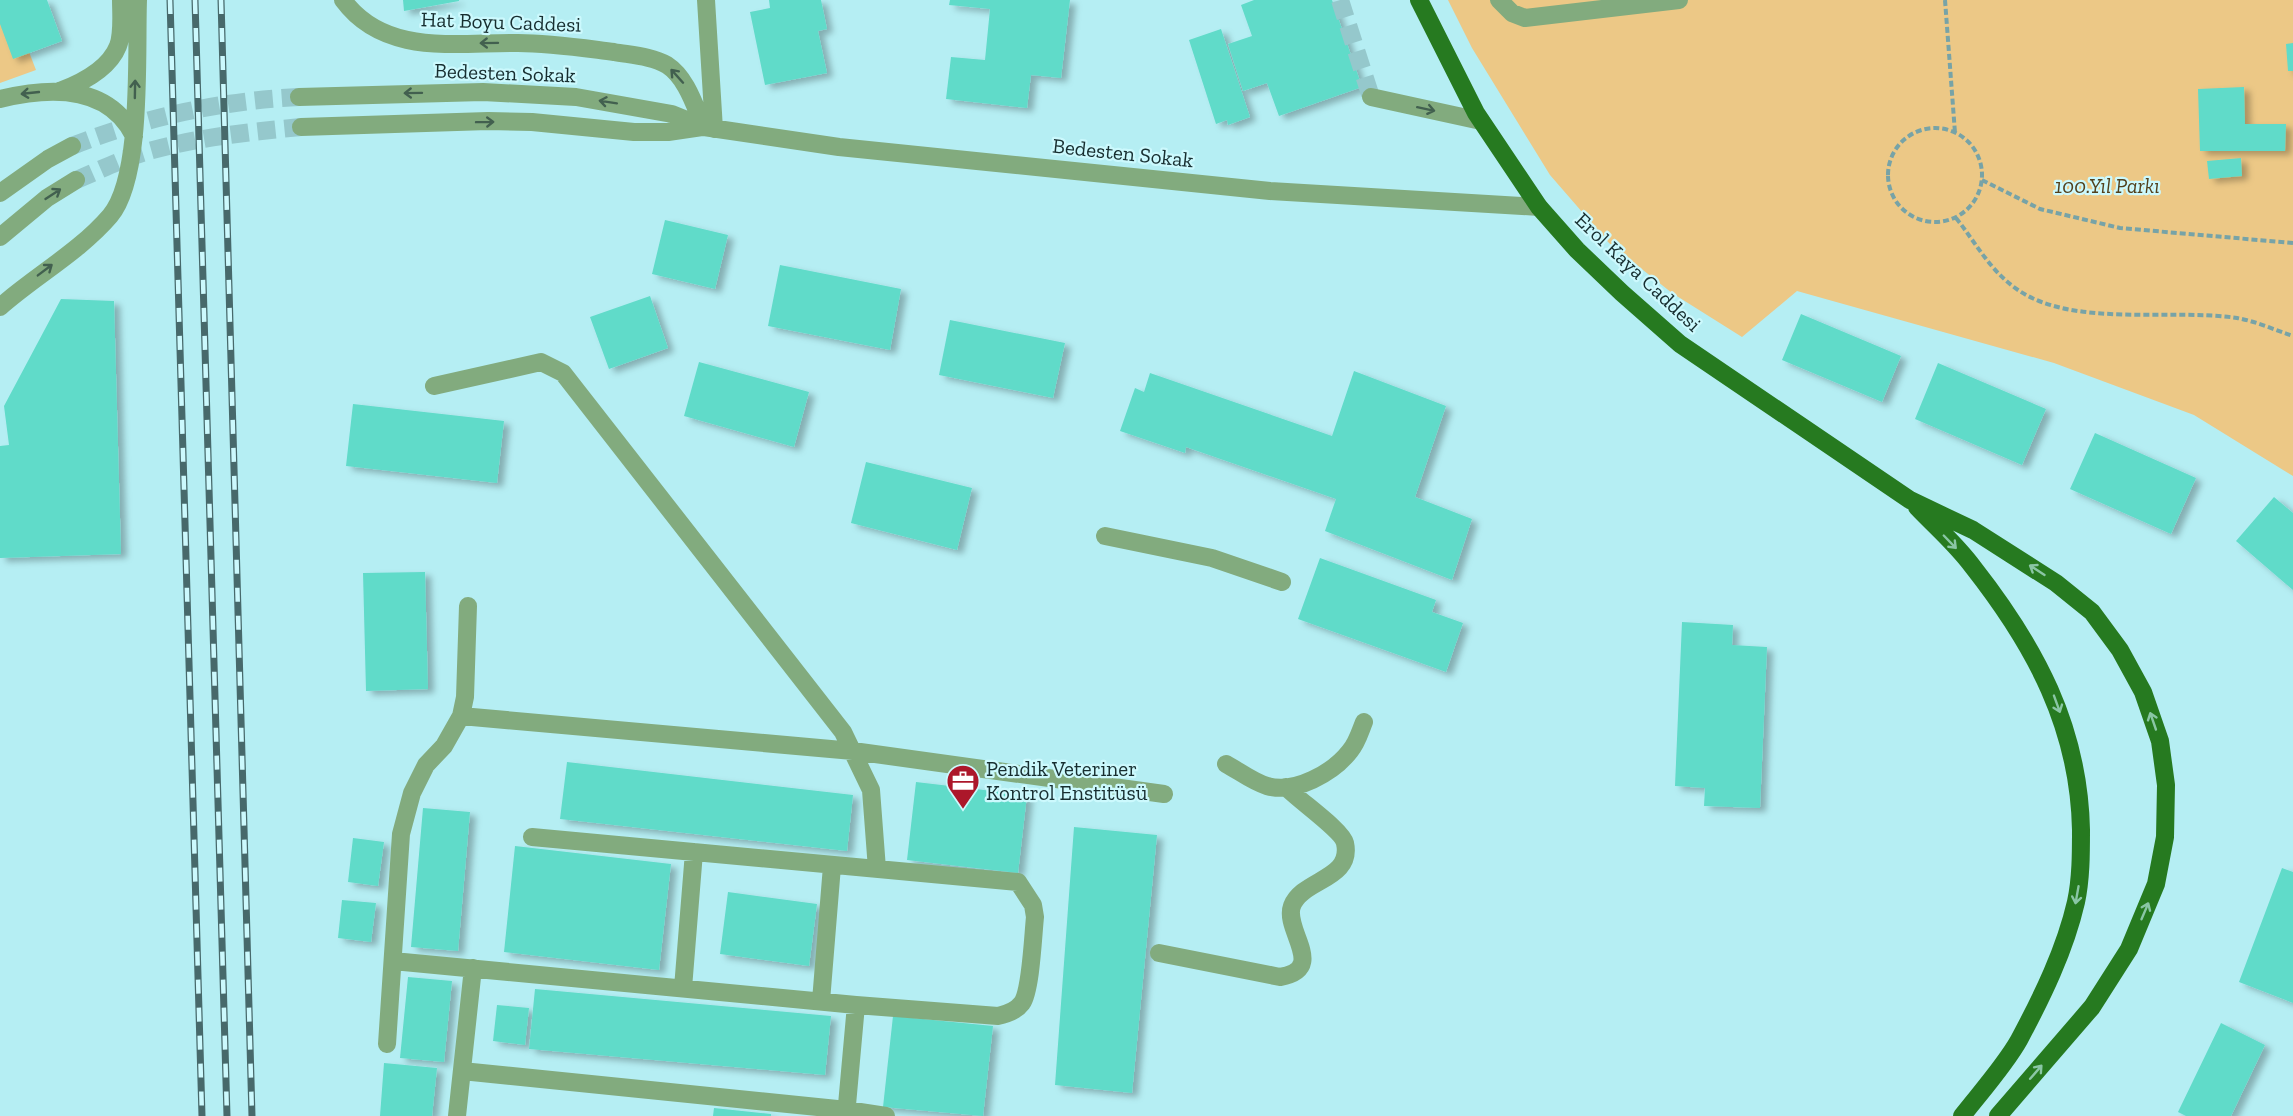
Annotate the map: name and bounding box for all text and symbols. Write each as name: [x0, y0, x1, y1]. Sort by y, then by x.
street label: Hat Boyu Caddesi: [420, 6, 582, 37]
one-way arrow: [480, 38, 500, 49]
street label: Bedesten Sokak: [434, 58, 576, 87]
one-way arrow: [670, 69, 684, 84]
one-way arrow: [130, 80, 141, 100]
one-way arrow: [404, 87, 424, 99]
one-way arrow: [20, 88, 40, 99]
one-way arrow: [598, 97, 618, 108]
one-way arrow: [1416, 104, 1435, 116]
one-way arrow: [475, 116, 495, 128]
street label: Bedesten Sokak: [1051, 133, 1195, 172]
park label: 100.Yıl Parkı: [2054, 173, 2160, 198]
one-way arrow: [45, 188, 62, 201]
street label: Erol Kaya Caddesi: [1570, 207, 1706, 336]
one-way arrow: [37, 264, 53, 277]
one-way arrow: [1943, 534, 1957, 549]
one-way arrow: [2028, 564, 2045, 577]
one-way arrow: [2052, 694, 2063, 713]
one-way arrow: [2147, 712, 2158, 731]
place label: Pendik Veteriner Kontrol Enstitüsü: [986, 756, 1148, 805]
office icon: Pendik Veteriner Kontrol Enstitüsü: [945, 763, 981, 810]
one-way arrow: [2071, 885, 2082, 905]
one-way arrow: [2140, 903, 2151, 921]
one-way arrow: [2029, 1065, 2043, 1080]

